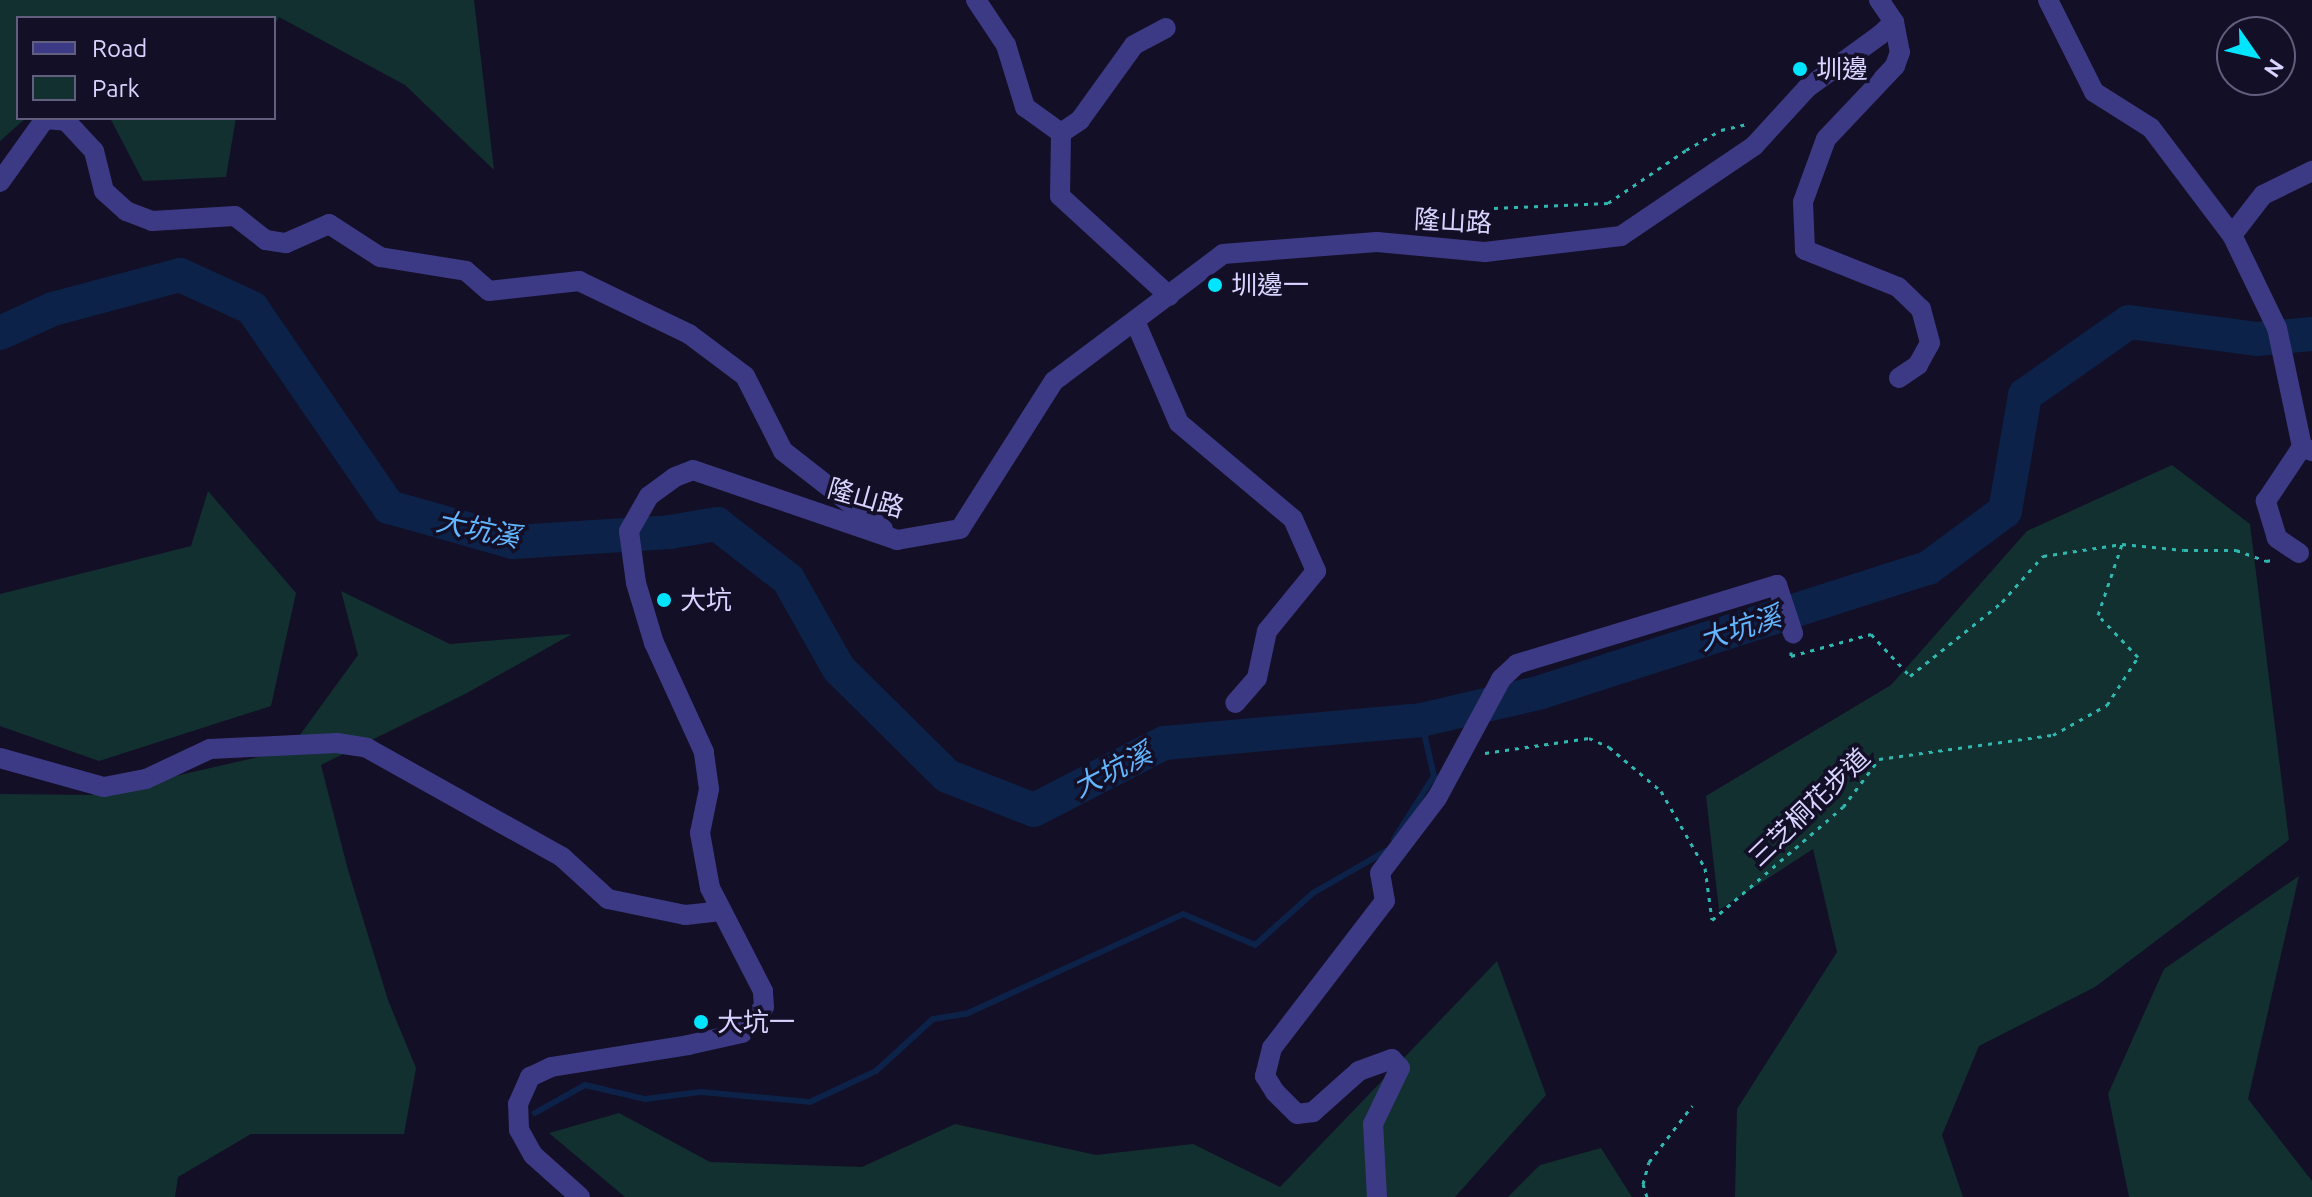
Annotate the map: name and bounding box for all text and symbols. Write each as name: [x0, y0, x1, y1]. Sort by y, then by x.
legend: [16, 16, 276, 120]
north arrow: [2216, 16, 2296, 96]
text: Road: [92, 35, 147, 62]
place label: 圳邊: [1816, 53, 1868, 85]
text: N: [2260, 55, 2290, 82]
marker: 圳邊: [1791, 60, 1809, 78]
text: Park: [92, 75, 140, 102]
street label: 隆山路: [1413, 203, 1493, 239]
place label: 圳邊一: [1231, 269, 1309, 301]
marker: 圳邊一: [1206, 276, 1224, 294]
street label: 隆山路: [824, 472, 908, 524]
water label: 大坑溪: [433, 504, 523, 554]
place label: 大坑: [680, 584, 732, 616]
marker: 大坑: [655, 591, 673, 609]
water label: 大坑溪: [1695, 599, 1785, 657]
water label: 大坑溪: [1067, 736, 1157, 804]
street label: 三芝桐花步道: [1742, 742, 1876, 872]
place label: 大坑一: [717, 1006, 795, 1038]
marker: 大坑一: [692, 1013, 710, 1031]

